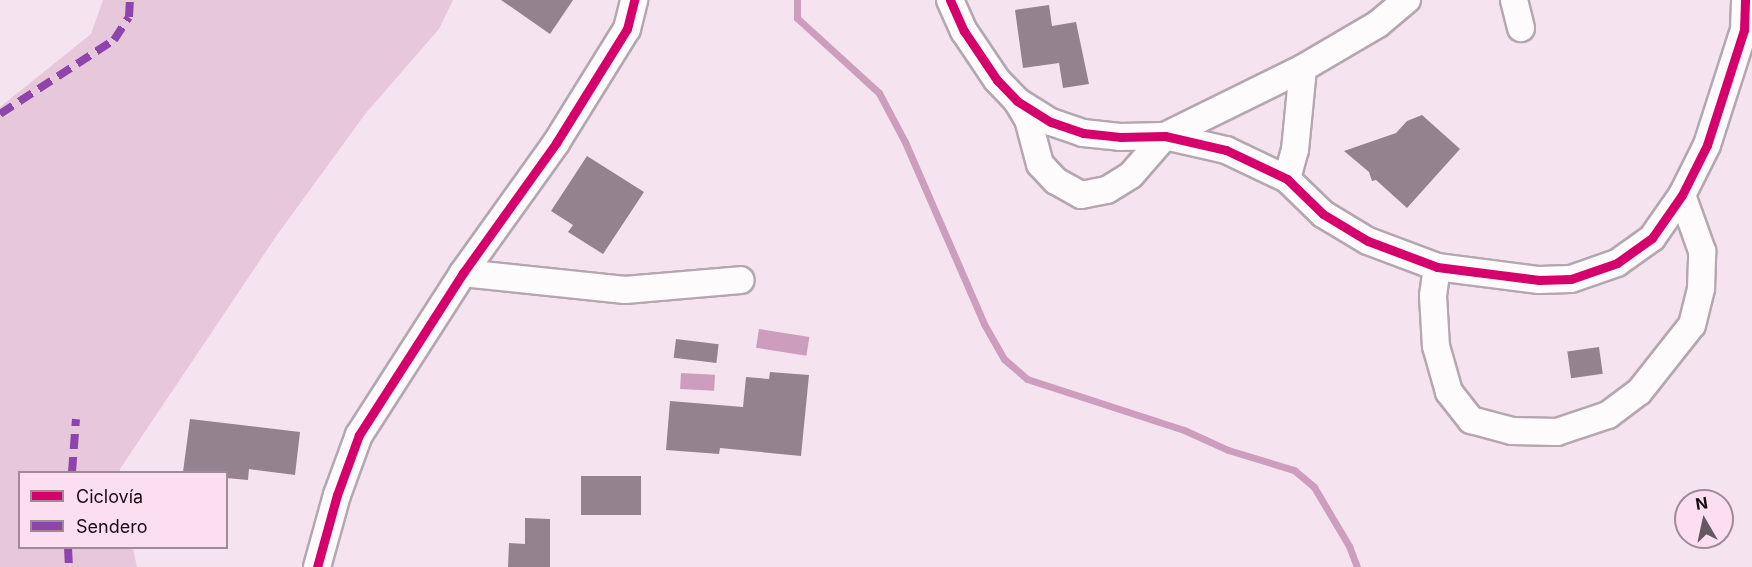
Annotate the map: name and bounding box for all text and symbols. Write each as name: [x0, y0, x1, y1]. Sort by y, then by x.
legend: [18, 471, 228, 549]
text: Ciclovía: [76, 486, 143, 507]
north arrow: [1674, 489, 1734, 549]
text: N: [1694, 492, 1709, 514]
text: Sendero: [76, 516, 147, 537]

